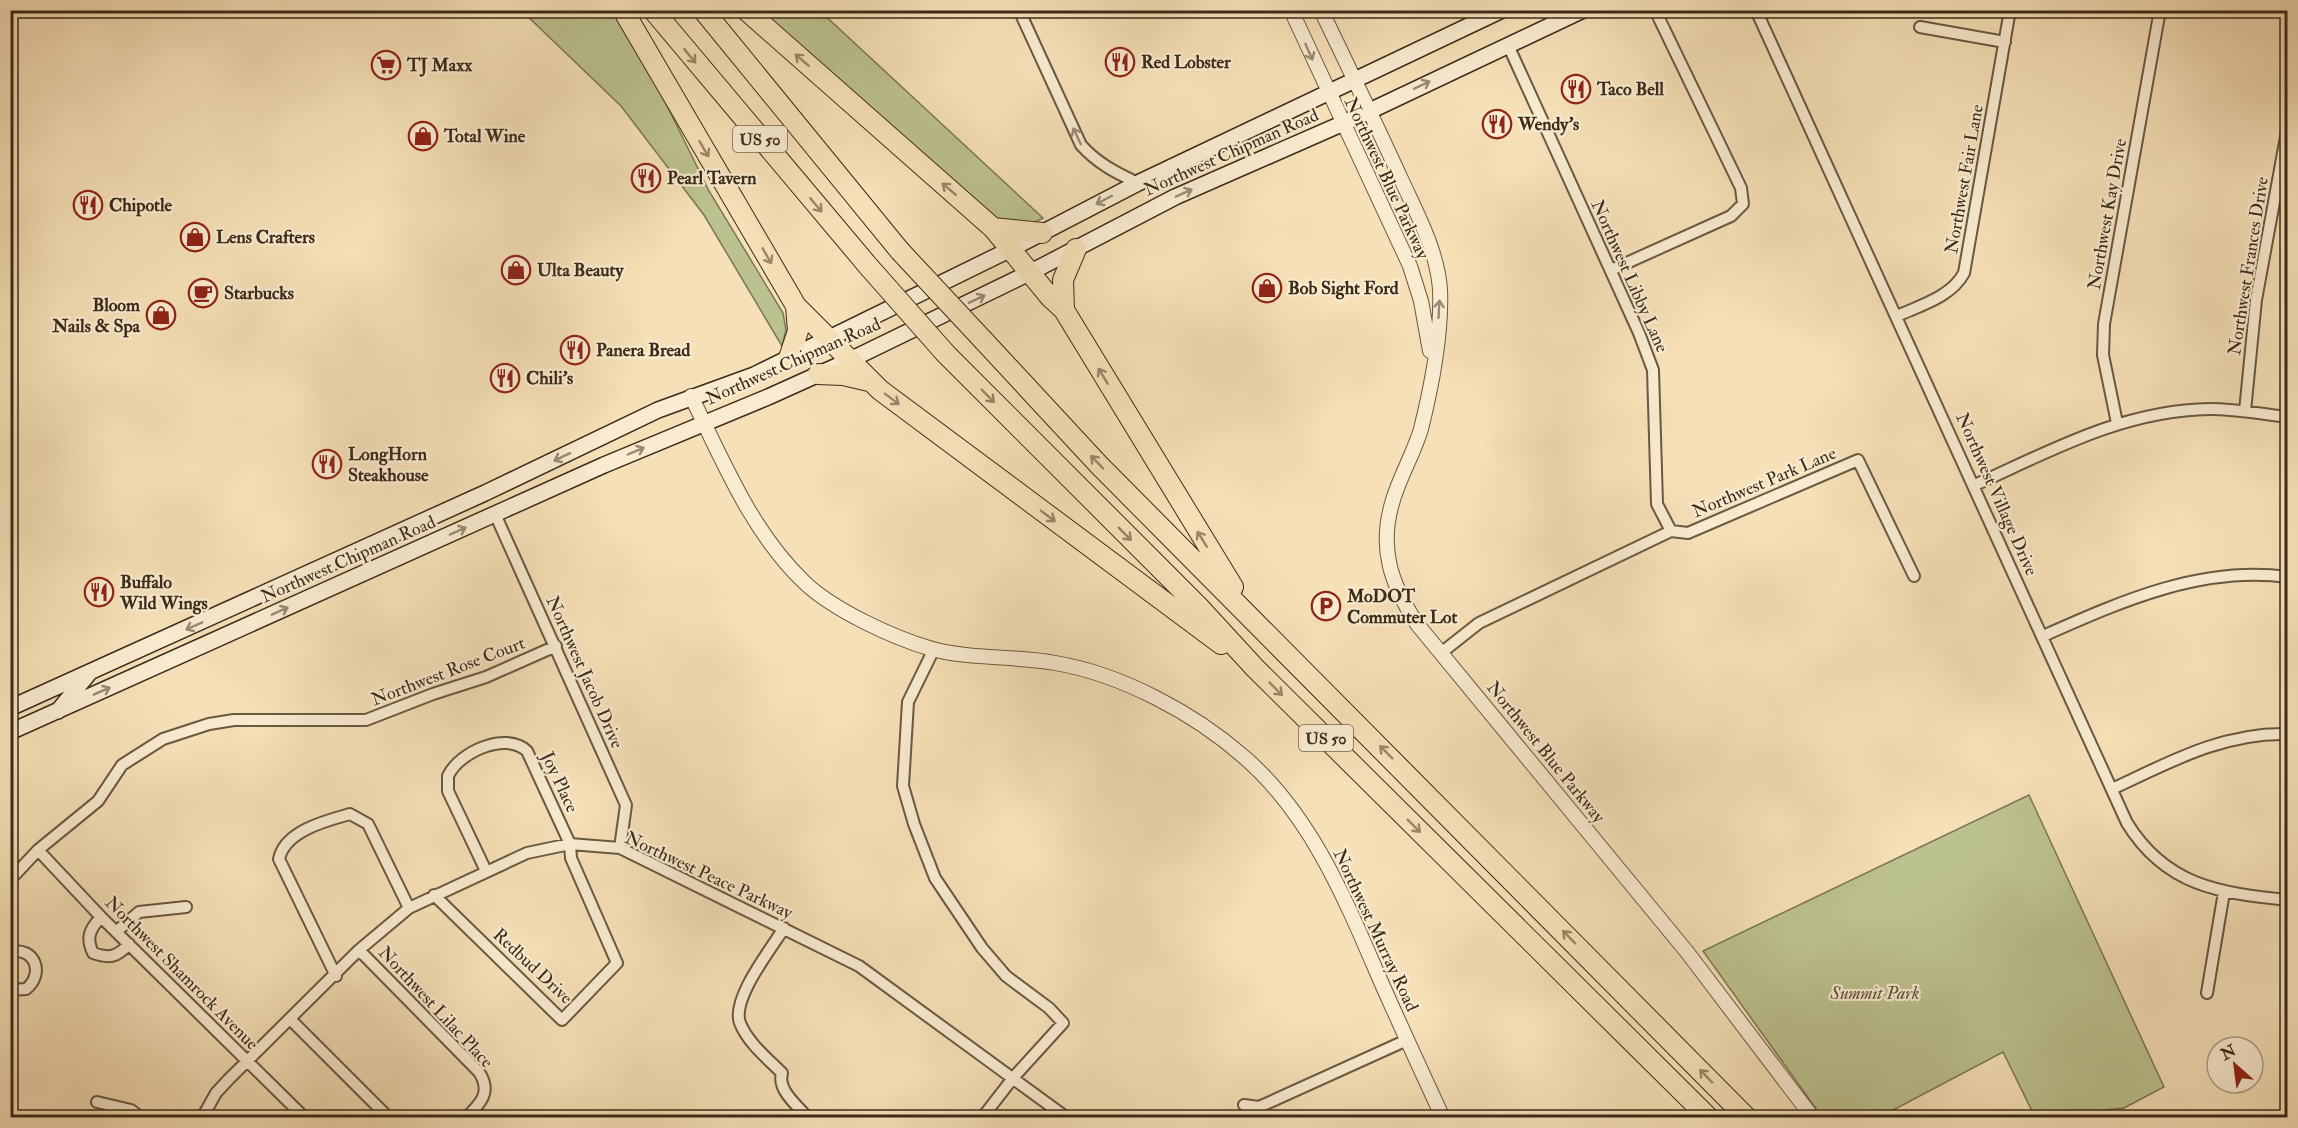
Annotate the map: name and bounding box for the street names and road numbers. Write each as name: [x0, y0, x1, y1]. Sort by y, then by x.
street label: Northwest Blue Parkway: [1339, 94, 1435, 264]
street label: Northwest Fair Lane: [1940, 102, 1989, 256]
street label: Northwest Chipman Road: [1140, 103, 1322, 201]
road number: US 50: [733, 126, 787, 152]
street label: Northwest Kay Drive: [2083, 136, 2132, 291]
street label: Northwest Frances Drive: [2223, 175, 2274, 357]
street label: Northwest Libby Lane: [1586, 196, 1674, 357]
street label: Northwest Chipman Road: [702, 312, 884, 410]
street label: Northwest Village Drive: [1950, 409, 2043, 580]
street label: Northwest Park Lane: [1689, 442, 1840, 523]
street label: Northwest Chipman Road: [257, 510, 439, 608]
street label: Northwest Jacob Drive: [541, 592, 629, 752]
street label: Northwest Rose Court: [368, 631, 529, 711]
street label: Northwest Blue Parkway: [1481, 677, 1611, 829]
road number: US 50: [1299, 725, 1353, 751]
street label: Joy Place: [535, 747, 584, 817]
street label: Northwest Peace Parkway: [621, 826, 797, 925]
street label: Northwest Murray Road: [1328, 845, 1423, 1015]
street label: Northwest Shamrock Avenue: [100, 892, 264, 1055]
street label: Redbud Drive: [488, 923, 578, 1010]
street label: Northwest Lilac Place: [373, 941, 498, 1074]

